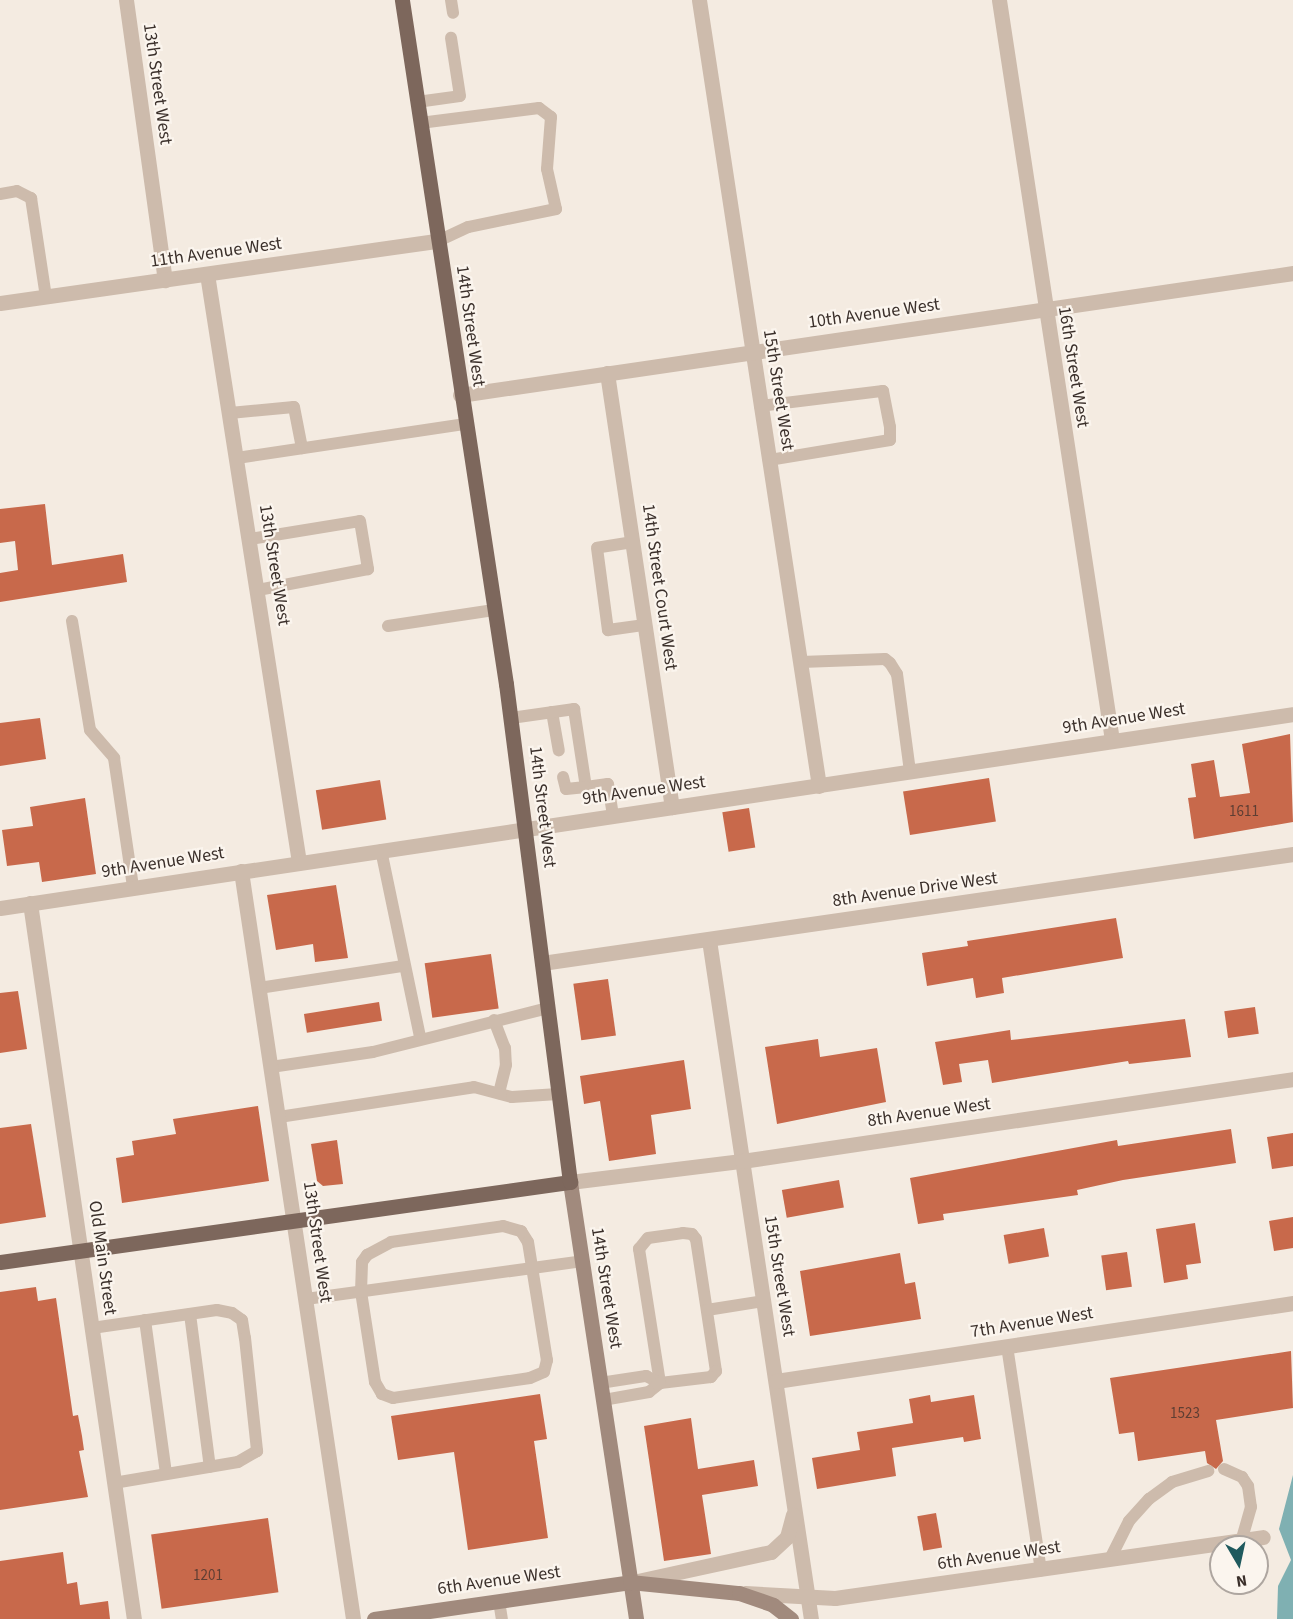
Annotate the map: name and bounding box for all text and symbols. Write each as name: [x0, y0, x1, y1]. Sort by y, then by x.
street label: 13th Street West: [138, 22, 176, 146]
street label: 11th Avenue West: [149, 233, 283, 273]
street label: 14th Street West: [451, 264, 489, 388]
street label: 10th Avenue West: [807, 294, 941, 334]
street label: 16th Street West: [1053, 305, 1093, 429]
street label: 15th Street West: [758, 328, 798, 452]
street label: 14th Street Court West: [637, 502, 681, 672]
street label: 13th Street West: [254, 503, 294, 627]
street label: 9th Avenue West: [1061, 699, 1187, 739]
street label: 14th Street West: [524, 745, 560, 869]
street label: 9th Avenue West: [581, 772, 707, 810]
house number: 1611: [1229, 803, 1259, 821]
street label: 9th Avenue West: [100, 843, 226, 883]
street label: 8th Avenue Drive West: [831, 868, 999, 912]
street label: 8th Avenue West: [866, 1094, 992, 1132]
street label: 13th Street West: [298, 1180, 336, 1304]
street label: Old Main Street: [83, 1199, 121, 1317]
street label: 15th Street West: [759, 1214, 799, 1338]
street label: 14th Street West: [586, 1226, 626, 1350]
street label: 7th Avenue West: [969, 1303, 1095, 1343]
house number: 1523: [1170, 1405, 1200, 1423]
north arrow: [1209, 1535, 1269, 1595]
street label: 6th Avenue West: [936, 1537, 1062, 1575]
street label: 6th Avenue West: [436, 1562, 562, 1600]
house number: 1201: [193, 1567, 223, 1585]
text: N: [1235, 1569, 1248, 1592]

